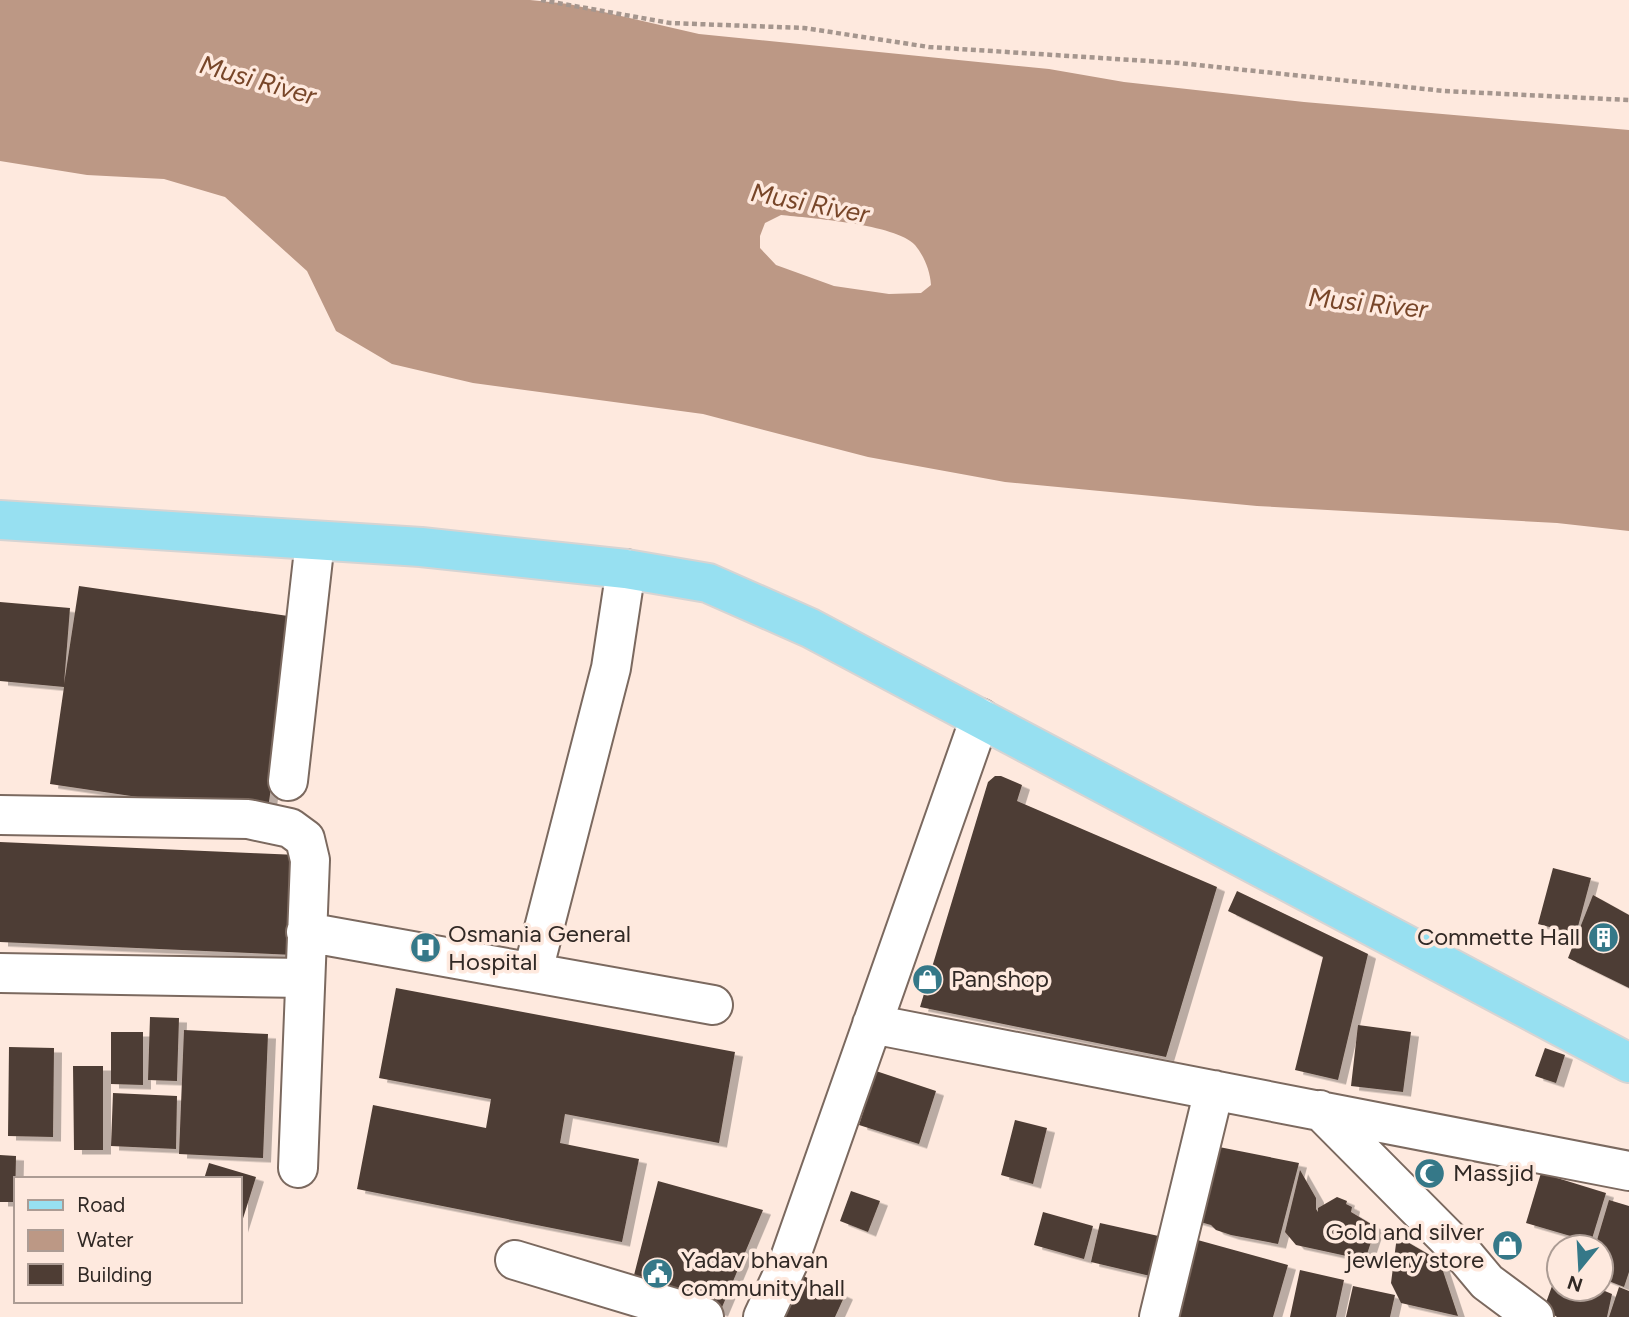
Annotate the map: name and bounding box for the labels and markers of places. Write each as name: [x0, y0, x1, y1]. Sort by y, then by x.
place label: Osmania General Hospital: [448, 919, 631, 976]
building icon: Commette Hall: [1586, 920, 1620, 954]
place label: Commette Hall: [1417, 922, 1580, 951]
hospital icon: Osmania General Hospital: [408, 931, 442, 965]
shop icon: Pan shop: [911, 962, 945, 996]
place label: Pan shop: [951, 964, 1049, 993]
mosque icon: Massjid: [1413, 1156, 1447, 1190]
place label: Massjid: [1453, 1158, 1534, 1187]
place label: Gold and silver jewlery store: [1325, 1217, 1484, 1274]
shop icon: Gold and silver jewlery store: [1490, 1229, 1524, 1263]
place label: Yadav bhavan community hall: [681, 1245, 845, 1302]
public building icon: Yadav bhavan community hall: [641, 1257, 675, 1291]

